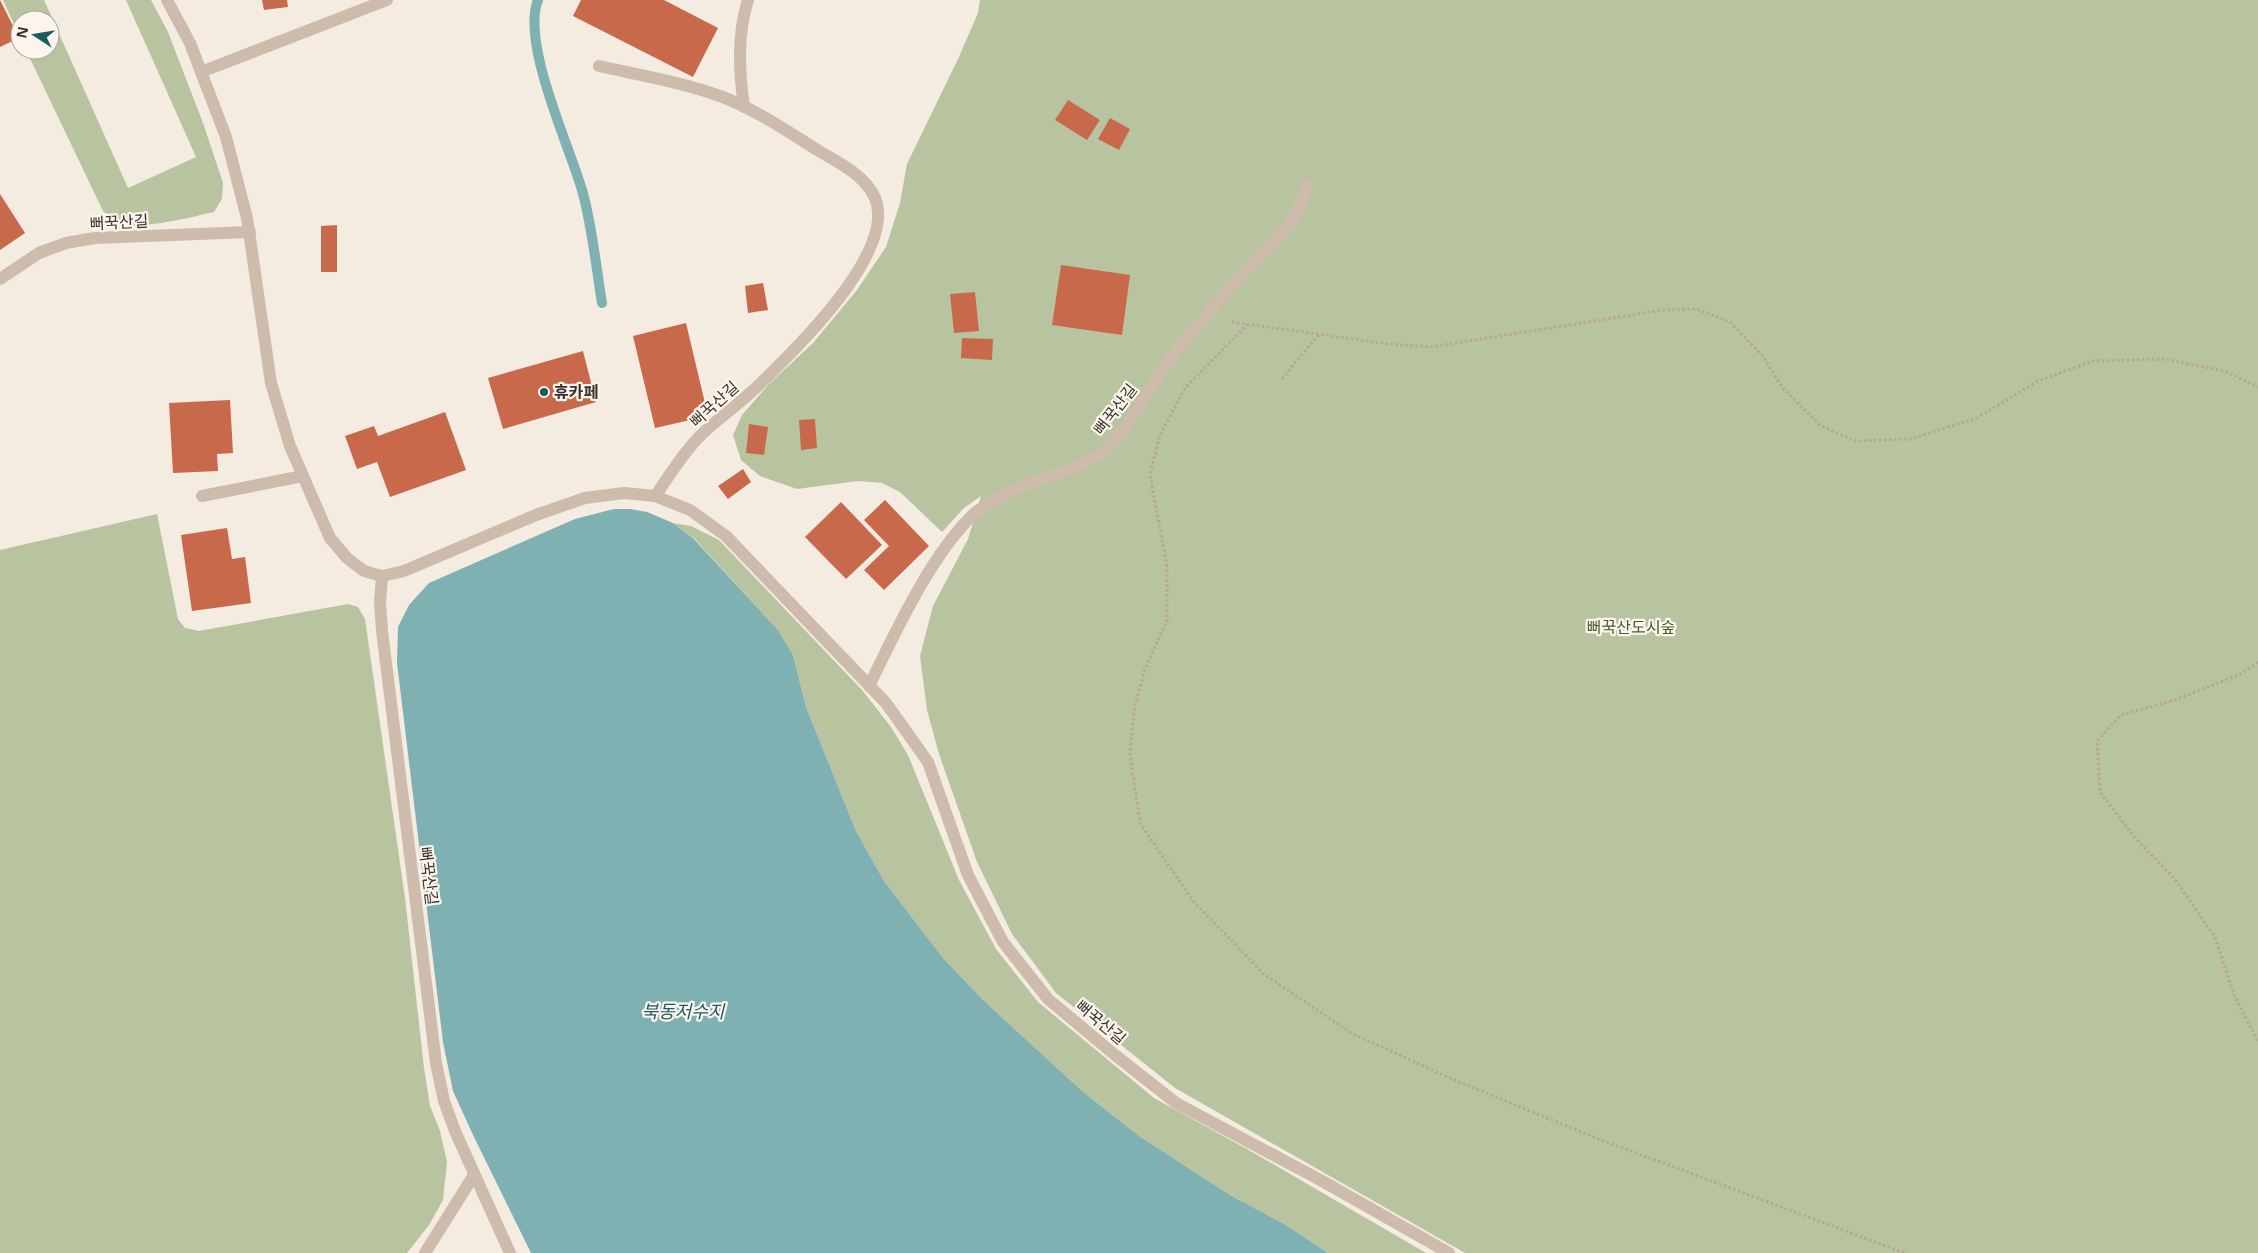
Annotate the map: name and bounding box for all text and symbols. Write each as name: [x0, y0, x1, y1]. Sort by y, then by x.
north arrow: [10, 10, 60, 60]
text: N: [11, 25, 32, 40]
street label: 뻐꾹산길: [89, 209, 149, 235]
street label: 뻐꾹산길: [685, 376, 743, 432]
street label: 뻐꾹산길: [1088, 379, 1142, 439]
place label: 휴카페: [554, 381, 598, 403]
marker: 휴카페: [538, 386, 550, 398]
park label: 뻐꾹산도시숲: [1587, 616, 1675, 638]
street label: 뻐꾹산길: [414, 845, 444, 907]
street label: 뻐꾹산길: [1071, 995, 1131, 1049]
water label: 북동저수지: [642, 999, 726, 1023]

